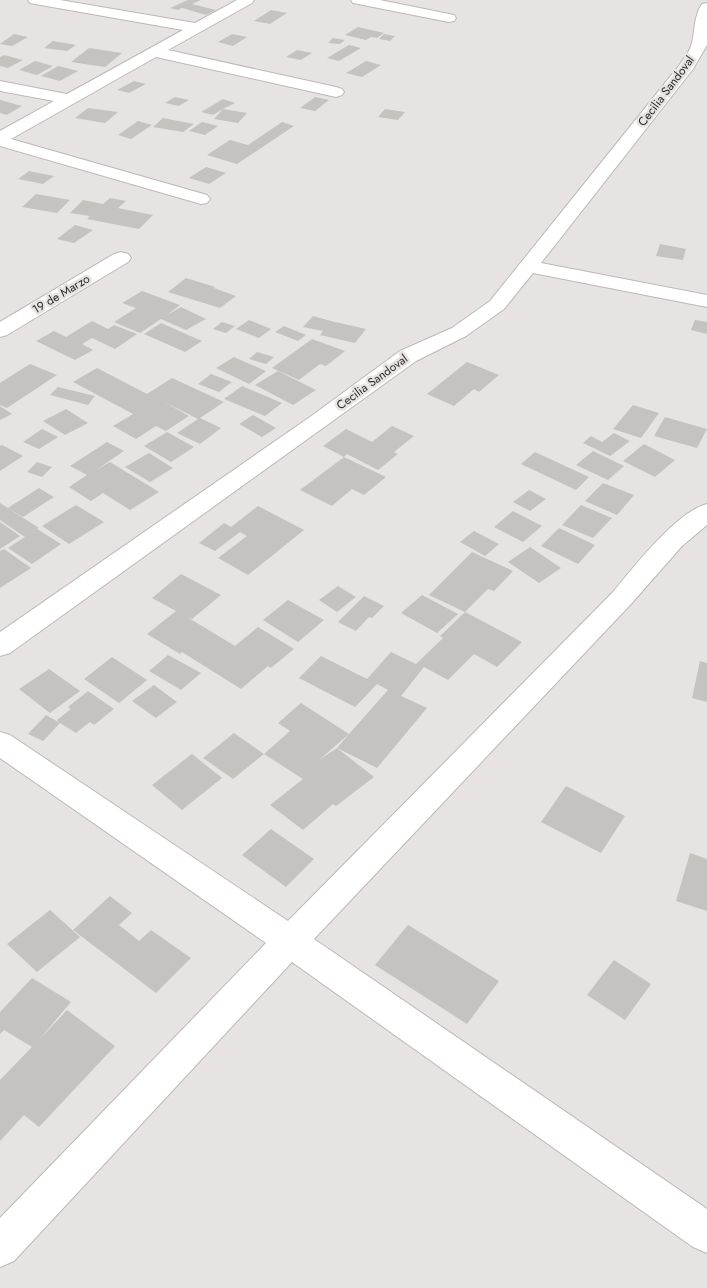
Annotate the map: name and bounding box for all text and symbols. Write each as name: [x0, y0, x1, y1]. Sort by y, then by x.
street label: Cecilia Sandoval: [633, 52, 699, 130]
street label: 19 de Marzo: [29, 269, 94, 318]
street label: Cecilia Sandoval: [333, 350, 411, 414]

